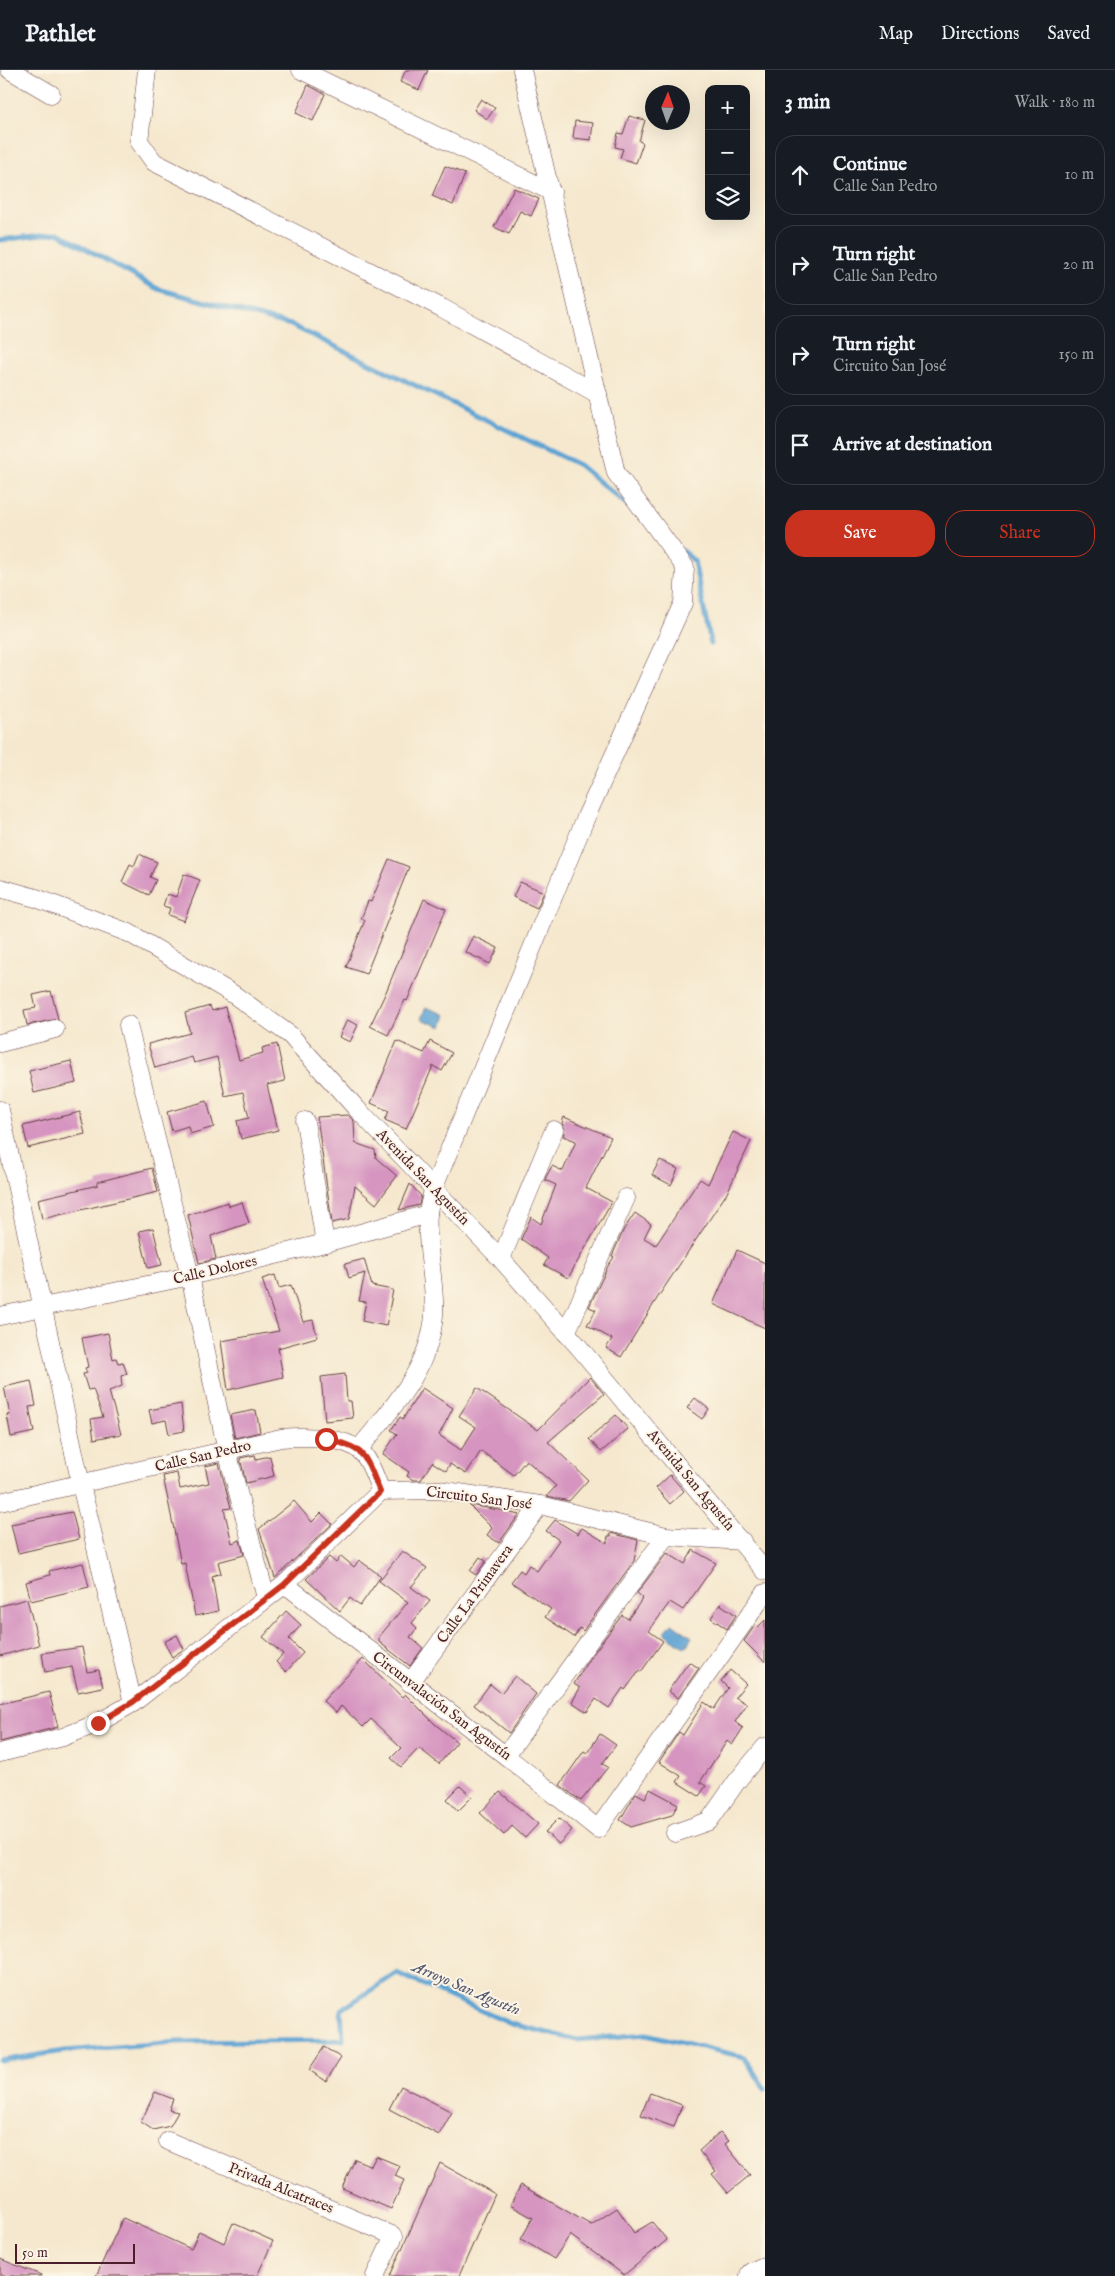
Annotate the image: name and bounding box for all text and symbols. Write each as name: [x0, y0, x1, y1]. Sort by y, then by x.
text: Pathlet: [25, 19, 96, 50]
text: Map: [879, 23, 913, 46]
text: Directions: [941, 23, 1019, 46]
text: Saved: [1047, 23, 1090, 46]
north arrow: [645, 85, 690, 130]
map controls: [705, 85, 750, 220]
button: +: [705, 85, 750, 130]
text: 3 min: [785, 89, 830, 116]
text: Walk · 180 m: [1014, 93, 1095, 113]
button: −: [705, 130, 750, 175]
text: Continue: [833, 153, 907, 177]
icon: ahead: [786, 161, 814, 189]
text: 10 m: [1064, 165, 1094, 185]
button: layers: [705, 175, 750, 220]
text: Calle San Pedro: [833, 177, 937, 197]
text: Turn right: [833, 243, 915, 267]
icon: right: [786, 251, 814, 279]
text: 20 m: [1063, 255, 1094, 275]
text: Calle San Pedro: [833, 267, 937, 287]
text: Turn right: [833, 333, 915, 357]
icon: right: [786, 341, 814, 369]
text: 150 m: [1059, 345, 1094, 365]
text: Circuito San José: [833, 357, 946, 377]
icon: arrive: [786, 431, 814, 459]
text: Arrive at destination: [833, 433, 992, 457]
button: Save: [785, 510, 935, 557]
button: Share: [945, 510, 1095, 557]
street label: Avenida San Agustín: [371, 1124, 474, 1229]
street label: Calle Dolores: [171, 1251, 259, 1289]
street label: Avenida San Agustín: [642, 1425, 739, 1535]
route start: [315, 1428, 338, 1451]
street label: Calle San Pedro: [153, 1436, 253, 1476]
street label: Circuito San José: [425, 1482, 533, 1514]
street label: Calle La Primavera: [433, 1540, 518, 1647]
street label: Circunvalación San Agustín: [369, 1647, 515, 1765]
route end: [87, 1712, 110, 1735]
water label: Arroyo San Agustín: [407, 1956, 523, 2021]
street label: Privada Alcatraces: [226, 2158, 336, 2218]
scale bar: [15, 2241, 135, 2264]
text: 50 m: [22, 2244, 48, 2262]

